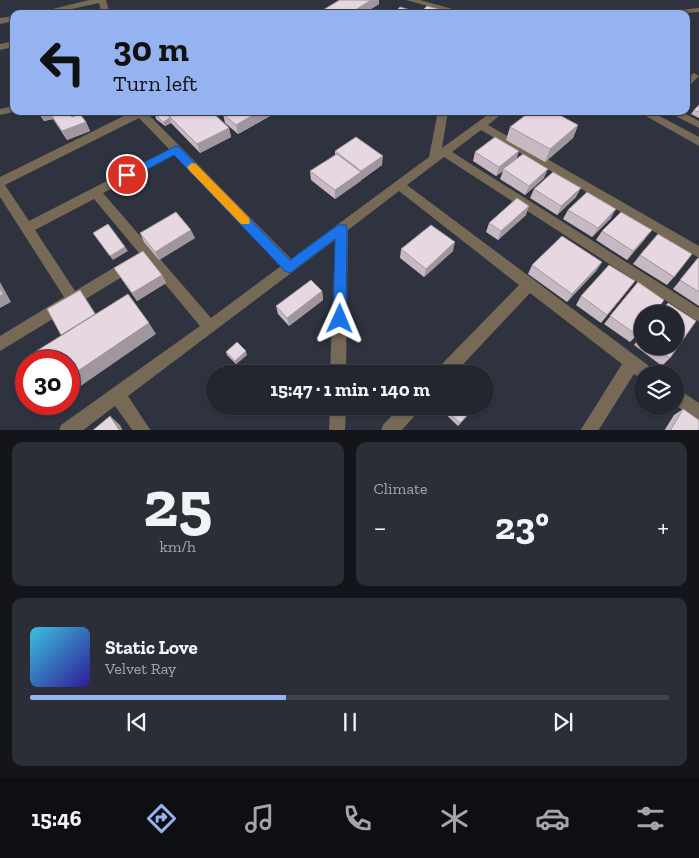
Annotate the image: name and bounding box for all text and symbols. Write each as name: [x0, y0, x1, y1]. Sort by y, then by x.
text: 30 m: [113, 28, 189, 70]
icon: left: [30, 30, 95, 95]
text: Turn left: [113, 70, 197, 97]
pin: [106, 154, 148, 196]
icon: arrive: [113, 161, 141, 189]
position arrow: [313, 292, 365, 344]
map controls: [634, 305, 684, 415]
button: search: [634, 305, 684, 355]
speed limit sign: 30: [15, 350, 80, 415]
button: layers: [634, 365, 684, 415]
text: 15:47 · 1 min · 140 m: [270, 378, 430, 401]
text: 25: [143, 465, 212, 543]
text: Climate: [374, 479, 428, 498]
text: 23°: [495, 503, 549, 549]
text: −: [374, 511, 387, 544]
text: +: [657, 511, 669, 544]
text: km/h: [159, 537, 196, 556]
text: Static Love: [105, 636, 198, 659]
text: Velvet Ray: [105, 659, 176, 678]
icon: previous: [123, 708, 151, 736]
icon: pause: [336, 708, 364, 736]
icon: next: [549, 708, 577, 736]
icon: directions: [144, 801, 179, 836]
icon: music: [242, 801, 277, 836]
icon: phone: [340, 801, 375, 836]
icon: climate: [437, 801, 472, 836]
icon: car: [535, 801, 570, 836]
icon: filters: [633, 801, 668, 836]
text: 15:46: [31, 805, 82, 832]

